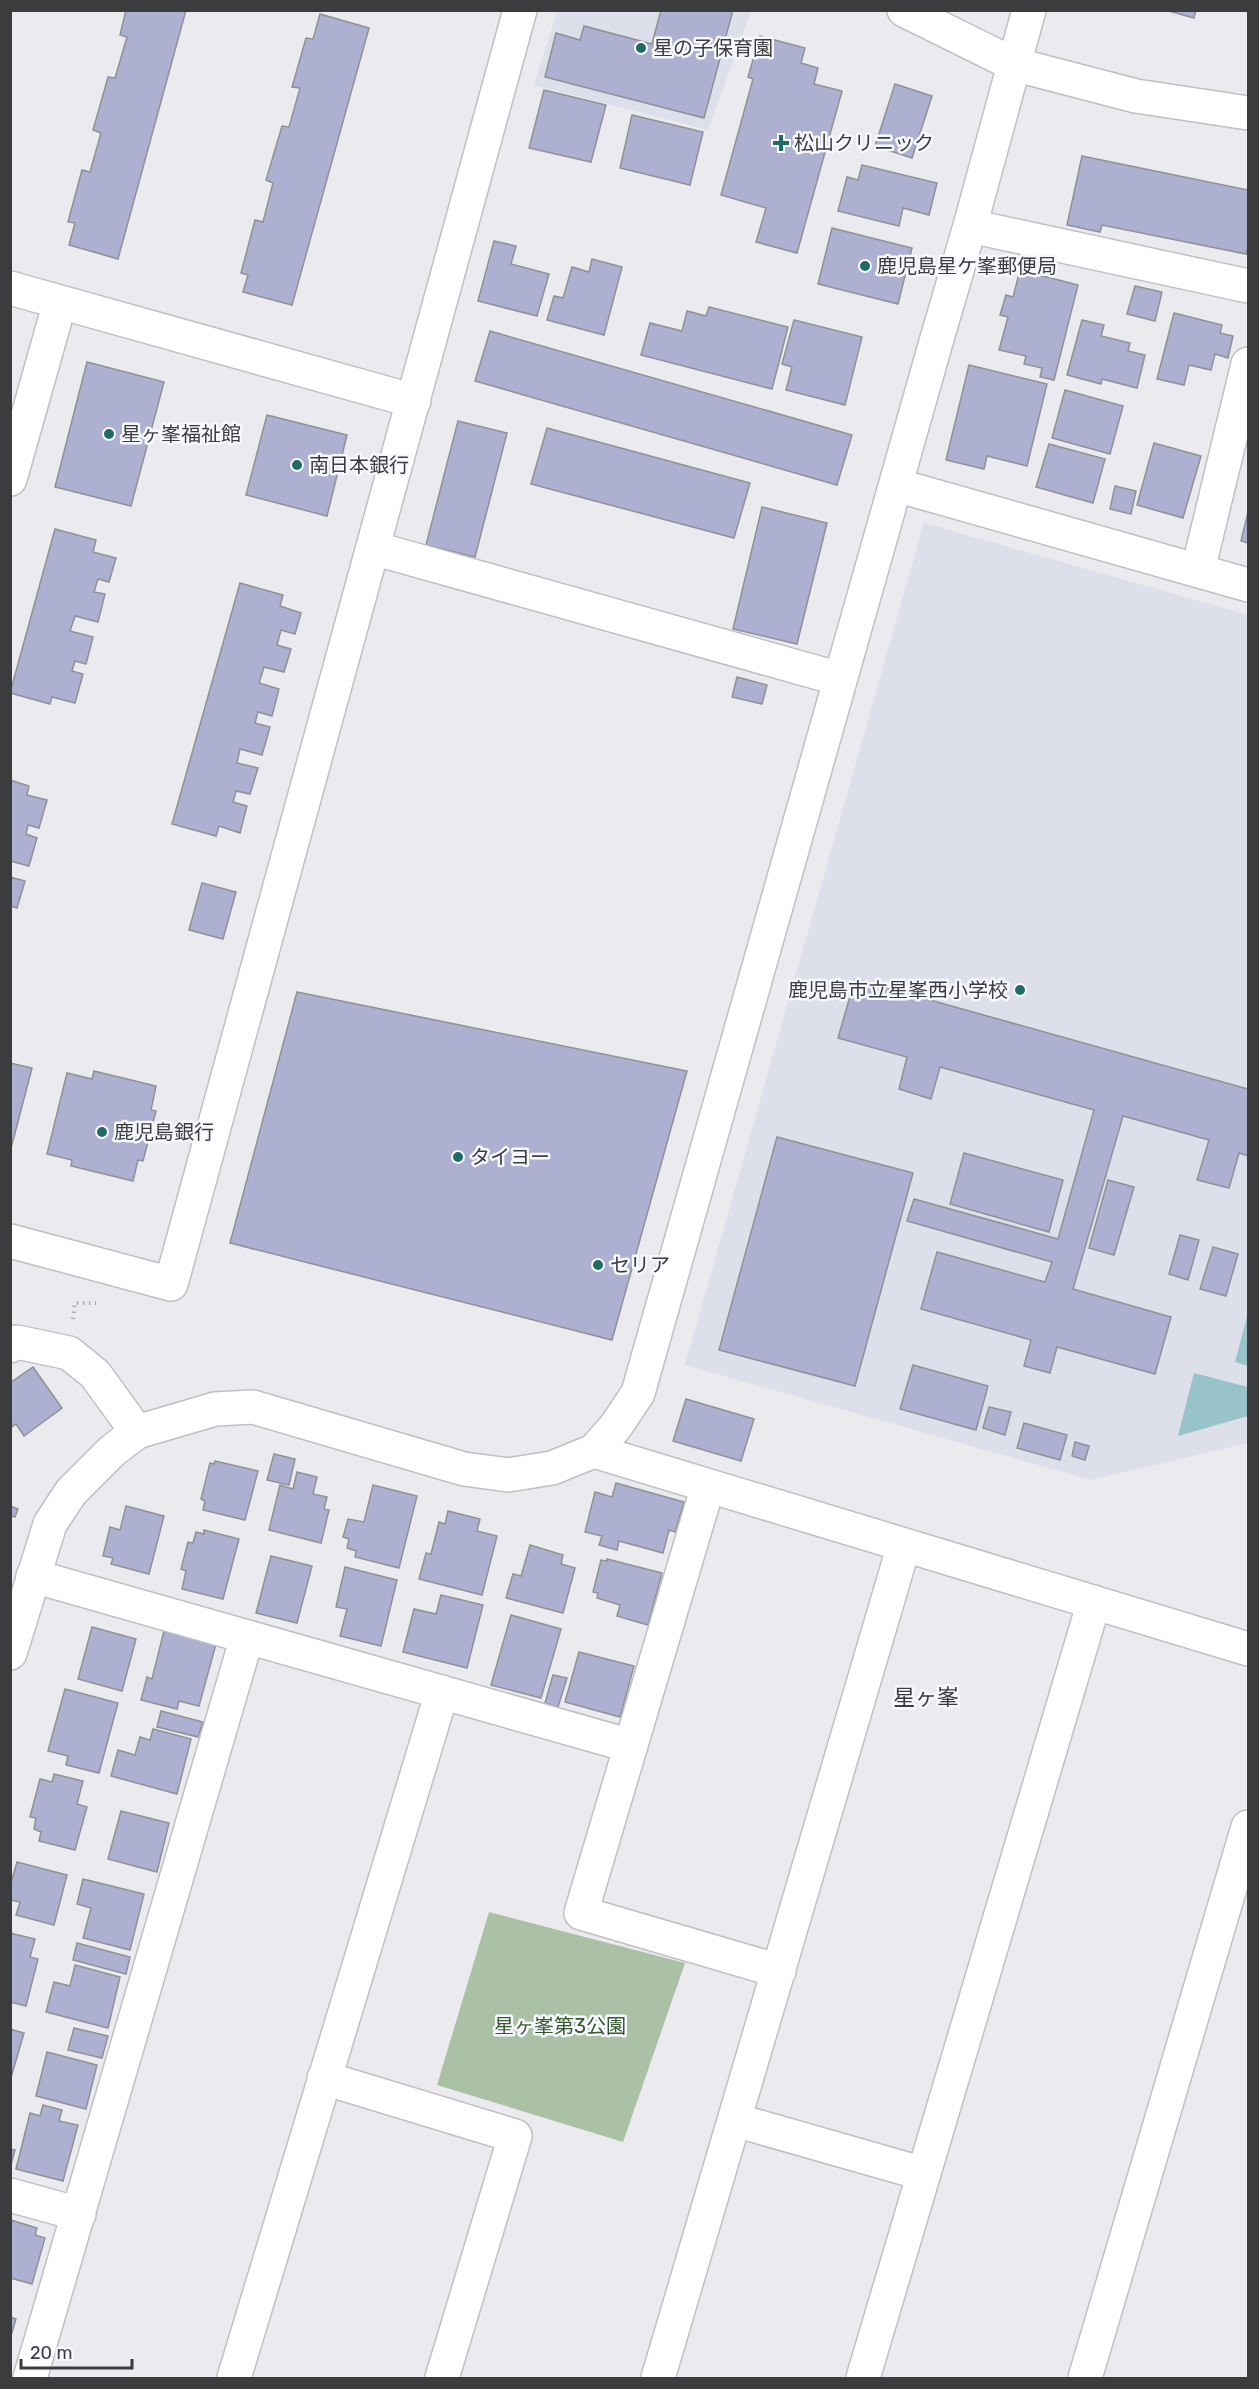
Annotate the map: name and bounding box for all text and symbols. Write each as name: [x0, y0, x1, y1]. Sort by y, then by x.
place label: 星の子保育園: [653, 36, 773, 60]
marker: 星の子保育園: [634, 41, 648, 55]
place label: 松山クリニック: [794, 131, 934, 155]
marker: 松山クリニック: [772, 134, 790, 152]
place label: 鹿児島星ケ峯郵便局: [877, 254, 1057, 278]
marker: 鹿児島星ケ峯郵便局: [858, 259, 872, 273]
place label: 星ヶ峯福祉館: [121, 422, 241, 446]
marker: 星ヶ峯福祉館: [102, 427, 116, 441]
place label: 南日本銀行: [309, 453, 409, 477]
marker: 南日本銀行: [290, 458, 304, 472]
place label: 鹿児島市立星峯西小学校: [788, 978, 1008, 1002]
marker: 鹿児島市立星峯西小学校: [1013, 983, 1027, 997]
place label: 鹿児島銀行: [114, 1120, 214, 1144]
marker: 鹿児島銀行: [95, 1125, 109, 1139]
place label: タイヨー: [470, 1145, 550, 1169]
marker: タイヨー: [451, 1150, 465, 1164]
place label: セリア: [610, 1253, 670, 1277]
marker: セリア: [591, 1258, 605, 1272]
district label: 星ヶ峯: [893, 1684, 959, 1711]
park label: 星ヶ峯第3公園: [494, 2014, 626, 2038]
scale bar: [21, 2332, 132, 2370]
text: 20 m: [30, 2342, 72, 2364]

